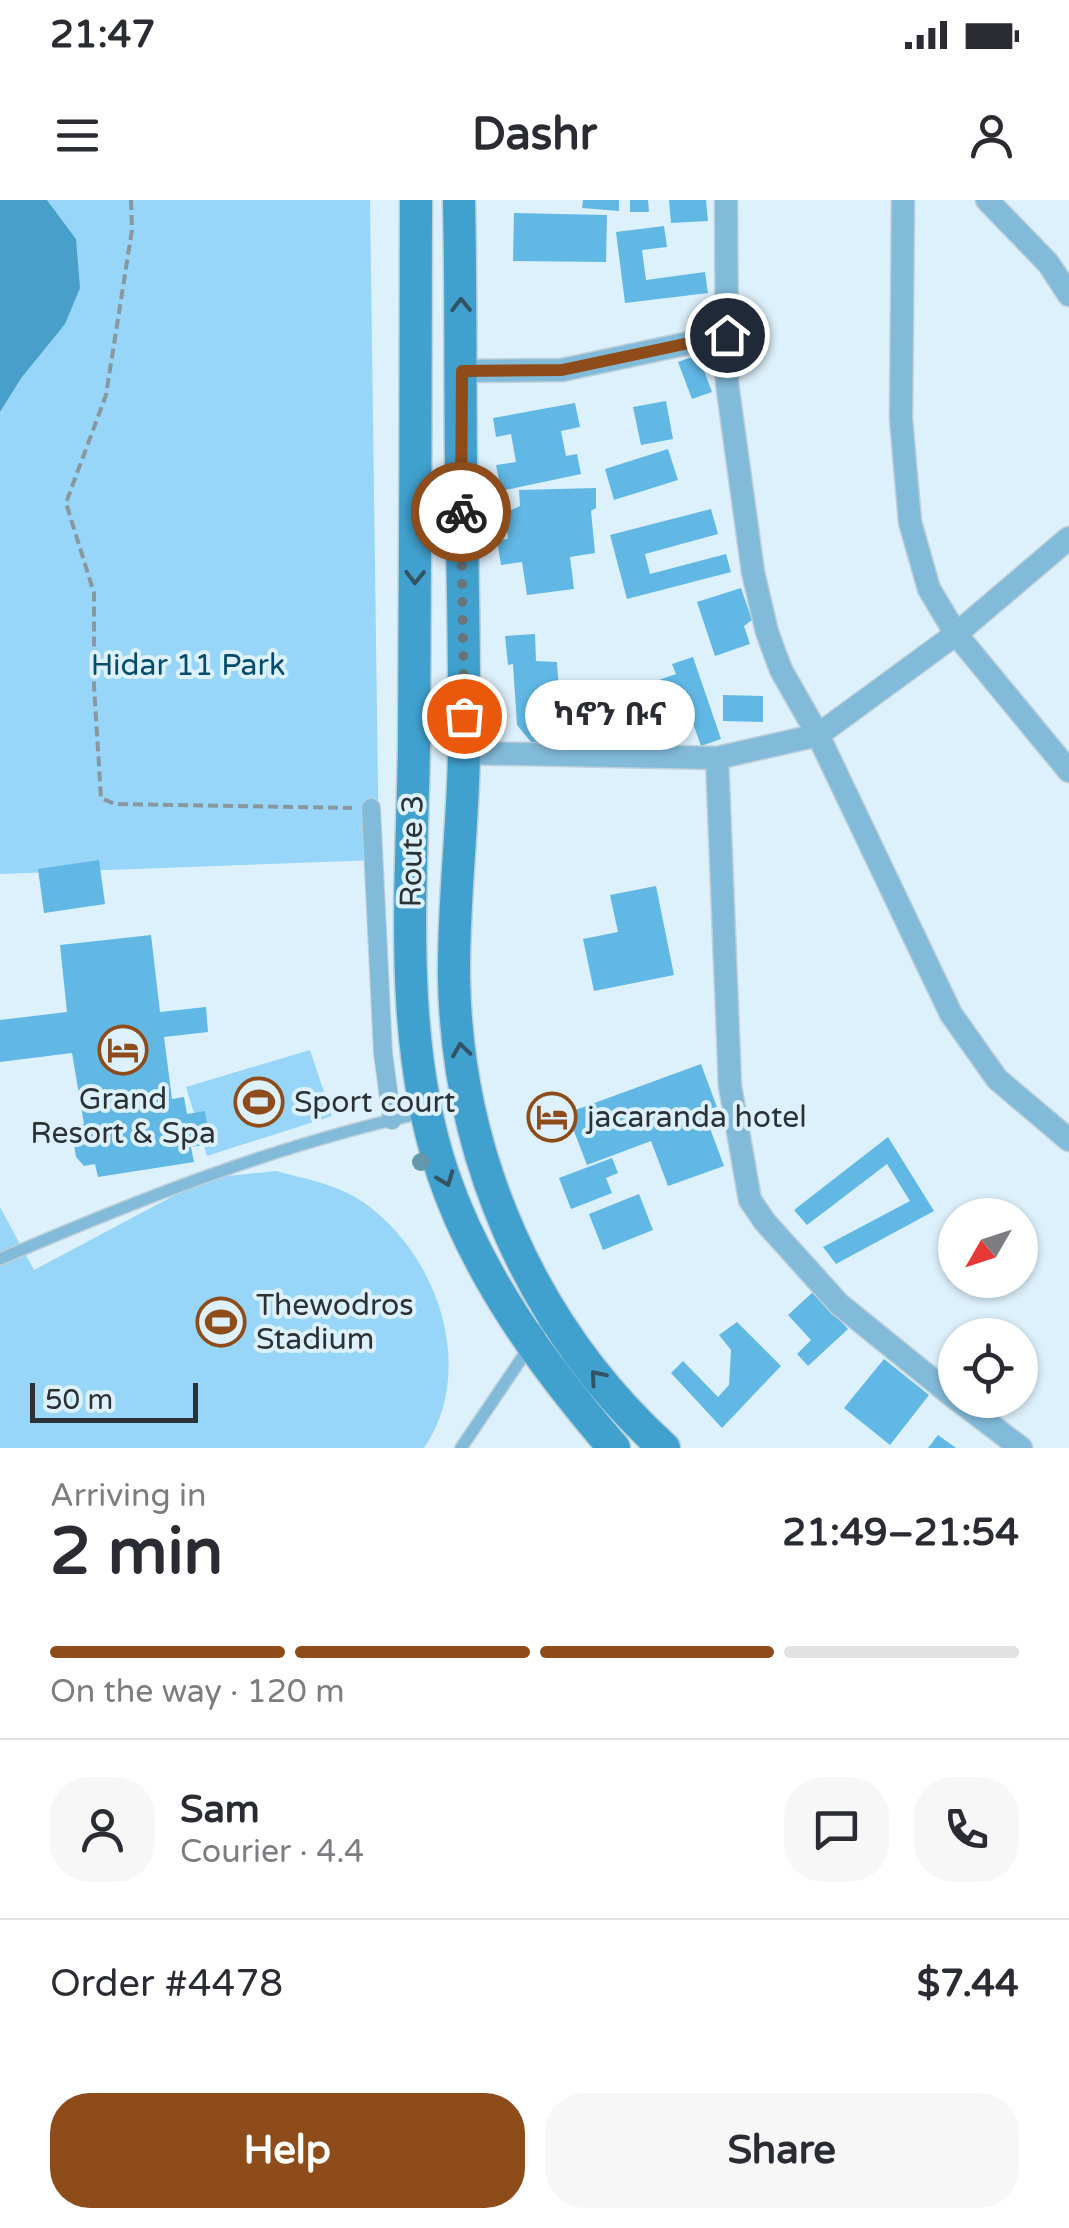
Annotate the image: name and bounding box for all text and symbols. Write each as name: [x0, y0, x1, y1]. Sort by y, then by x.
text: 21:47: [50, 12, 155, 58]
icon: menu: [50, 108, 105, 163]
text: Dashr: [472, 108, 597, 162]
icon: person: [964, 108, 1019, 163]
pin: [685, 293, 770, 378]
one-way arrow: [451, 297, 472, 313]
icon: home: [700, 308, 755, 363]
courier: [411, 462, 511, 562]
icon: bike: [434, 485, 489, 540]
one-way arrow: [404, 570, 426, 586]
park label: Hidar 11 Park: [91, 647, 285, 684]
pin: [422, 674, 507, 759]
callout: ካኖን ቡና: [524, 681, 694, 751]
icon: bag: [437, 689, 492, 744]
text: ካኖን ቡና: [554, 696, 666, 734]
street label: Route 3: [393, 794, 431, 908]
hotel icon: Grand Resort & Spa: [97, 1024, 149, 1076]
one-way arrow: [452, 1041, 473, 1058]
sports icon: Sport court: [233, 1076, 285, 1128]
place label: Grand Resort & Spa: [30, 1081, 216, 1152]
place label: Sport court: [294, 1084, 456, 1121]
hotel icon: jacaranda hotel: [526, 1091, 578, 1143]
place label: jacaranda hotel: [585, 1099, 807, 1136]
one-way arrow: [434, 1169, 455, 1186]
north arrow: [938, 1198, 1038, 1298]
map controls: [938, 1198, 1038, 1418]
place label: Thewodros Stadium: [256, 1287, 414, 1358]
sports icon: Thewodros Stadium: [195, 1296, 247, 1348]
button: locate: [938, 1318, 1038, 1418]
one-way arrow: [590, 1371, 608, 1389]
scale bar: [30, 1378, 198, 1422]
text: 50 m: [45, 1383, 113, 1417]
text: Arriving in: [50, 1477, 207, 1515]
text: 21:49–21:54: [782, 1510, 1019, 1556]
text: 2 min: [50, 1513, 223, 1592]
text: On the way · 120 m: [50, 1673, 345, 1711]
button: person: [50, 1777, 155, 1882]
button: chat: [784, 1777, 889, 1882]
button: phone: [914, 1777, 1019, 1882]
text: Sam: [180, 1787, 260, 1833]
text: Courier · 4.4: [180, 1833, 364, 1871]
text: Order #4478: [50, 1961, 283, 2007]
text: $7.44: [917, 1961, 1019, 2007]
button: Help: [50, 2093, 525, 2208]
button: Share: [545, 2093, 1019, 2208]

